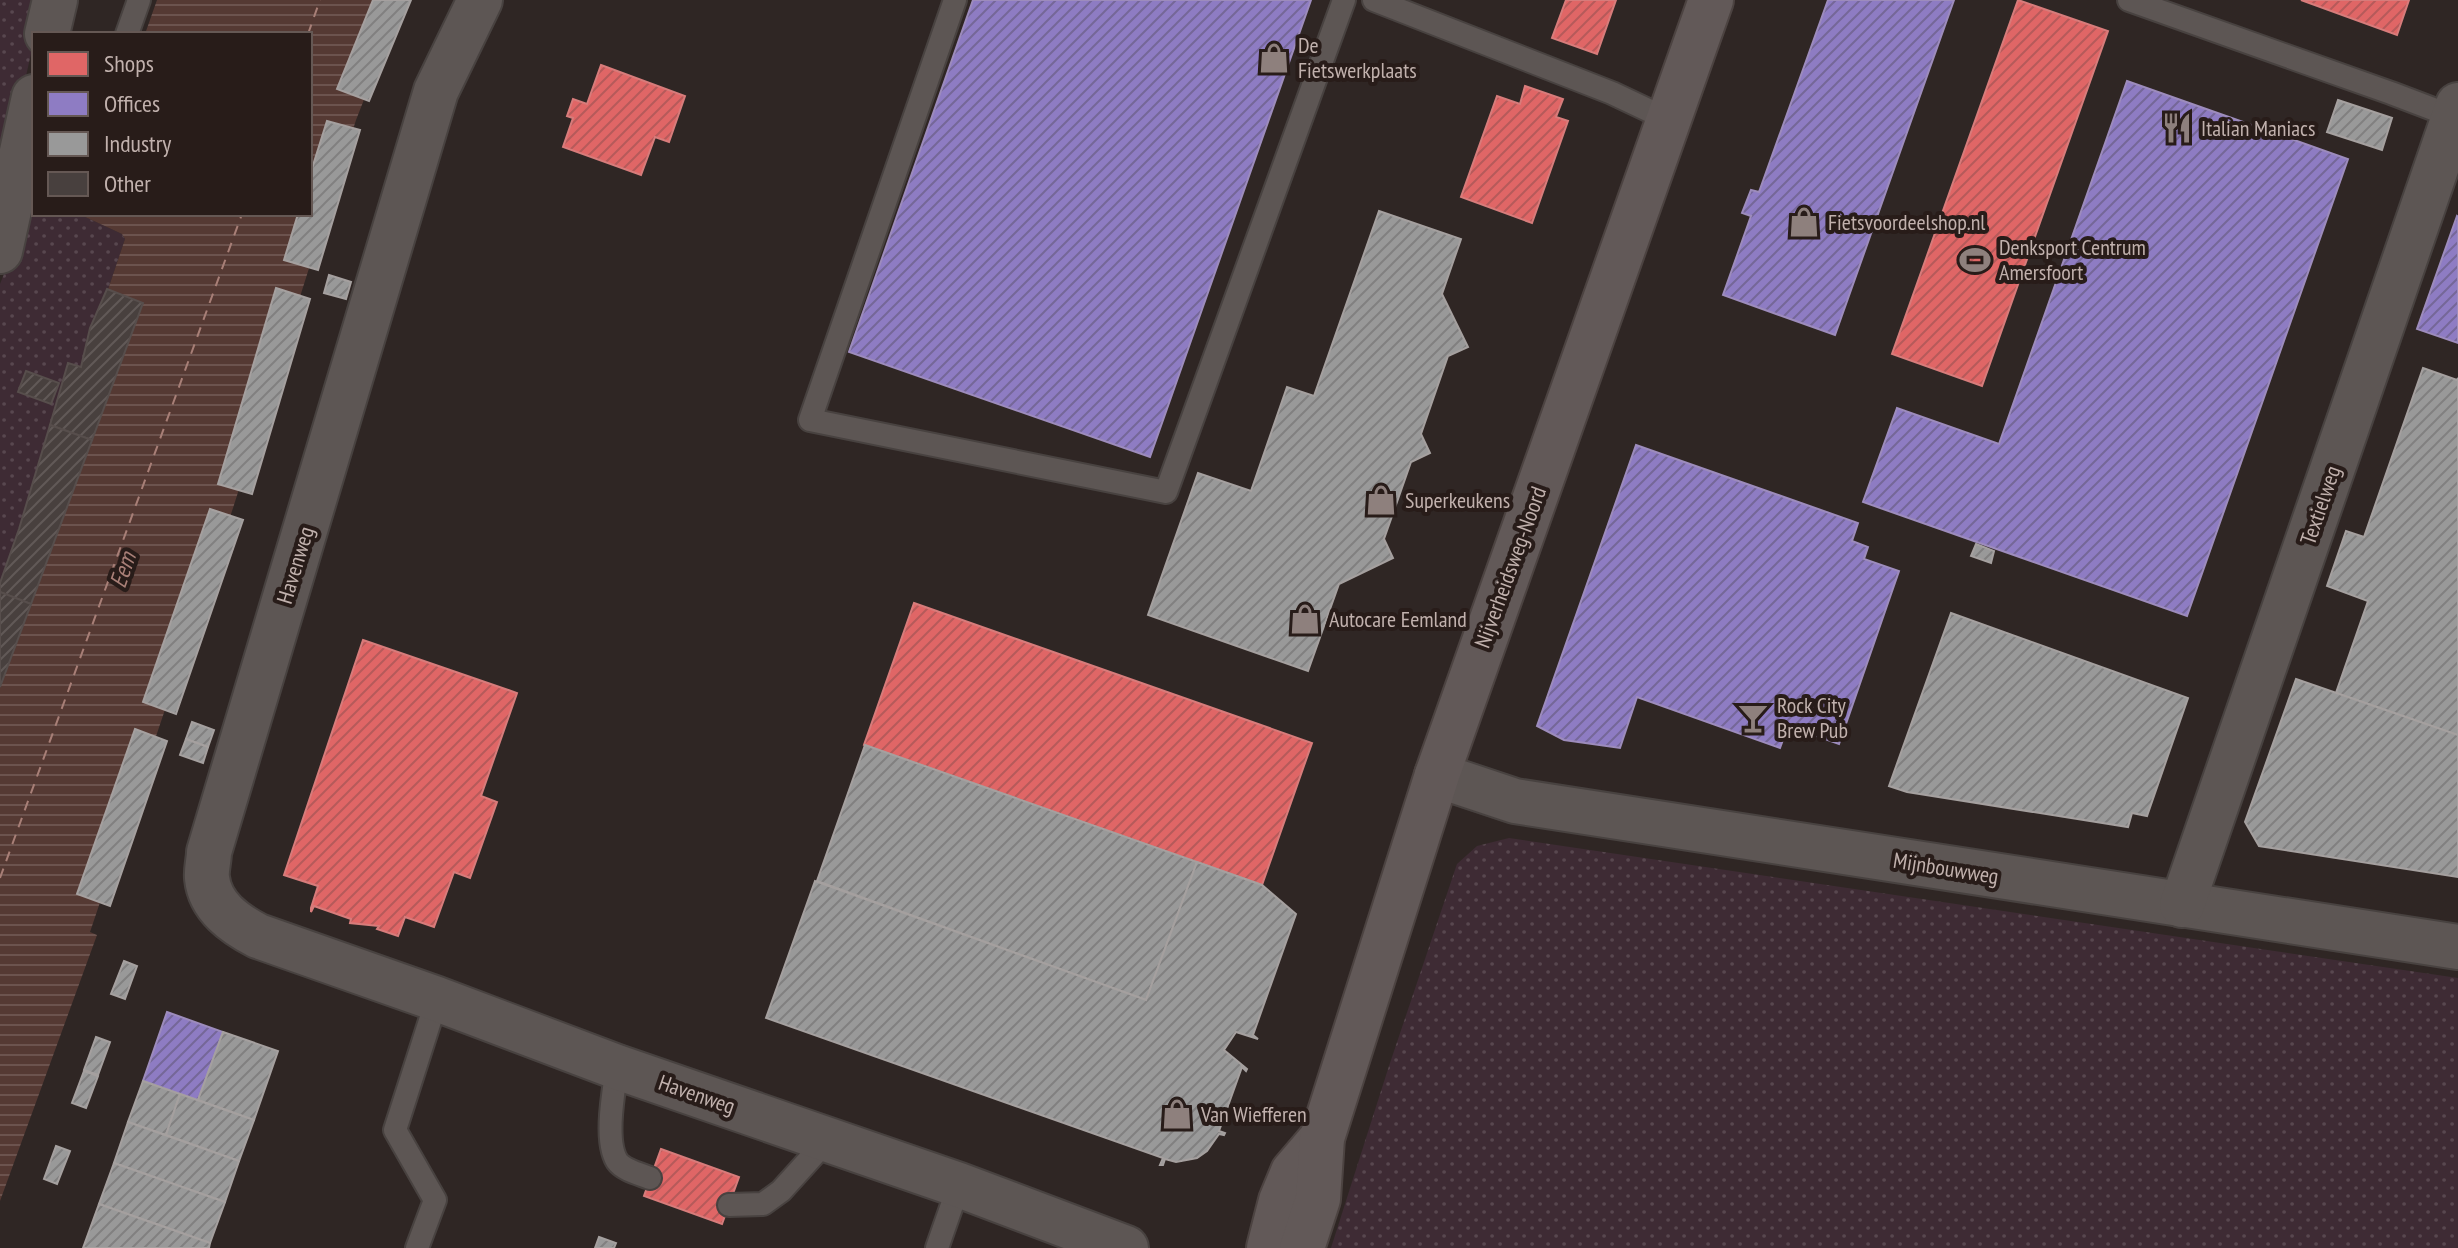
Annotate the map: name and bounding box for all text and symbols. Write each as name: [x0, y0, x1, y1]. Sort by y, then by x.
place label: De Fietswerkplaats: [1298, 31, 1417, 84]
legend: [32, 32, 312, 216]
shop icon: De Fietswerkplaats: [1257, 41, 1291, 75]
text: Shops: [104, 48, 154, 79]
text: Offices: [104, 88, 160, 119]
restaurant icon: Italian Maniacs: [2160, 111, 2194, 145]
place label: Italian Maniacs: [2201, 114, 2315, 142]
text: Industry: [104, 128, 171, 159]
text: Other: [104, 168, 151, 199]
shop icon: Fietsvoordeelshop.nl: [1787, 205, 1821, 239]
place label: Fietsvoordeelshop.nl: [1828, 208, 1986, 236]
place label: Denksport Centrum Amersfoort: [1999, 233, 2146, 286]
sports icon: Denksport Centrum Amersfoort: [1958, 243, 1992, 277]
street label: Textielweg: [2293, 462, 2347, 548]
shop icon: Superkeukens: [1364, 483, 1398, 517]
street label: Nijverheidsweg-Noord: [1468, 483, 1552, 651]
place label: Superkeukens: [1405, 486, 1510, 514]
street label: Havenweg: [270, 523, 320, 607]
water label: Eem: [102, 547, 143, 592]
shop icon: Autocare Eemland: [1288, 602, 1322, 636]
place label: Autocare Eemland: [1329, 605, 1467, 633]
place label: Rock City Brew Pub: [1777, 691, 1848, 744]
bar icon: Rock City Brew Pub: [1736, 701, 1770, 735]
street label: Mijnbouwweg: [1891, 846, 2001, 890]
street label: Havenweg: [655, 1068, 739, 1120]
shop icon: Van Wiefferen: [1160, 1097, 1194, 1131]
place label: Van Wiefferen: [1200, 1100, 1307, 1128]

